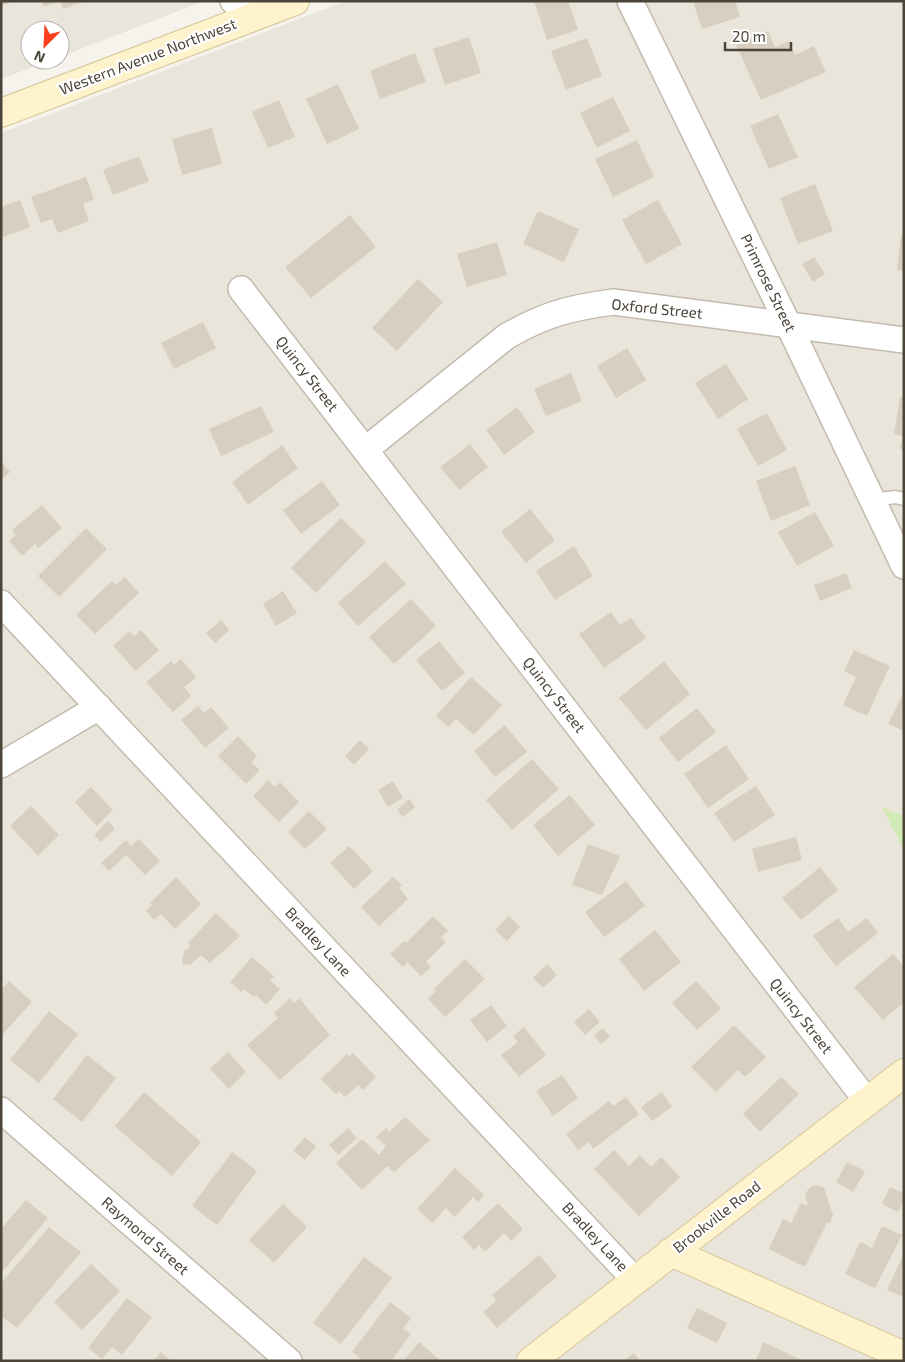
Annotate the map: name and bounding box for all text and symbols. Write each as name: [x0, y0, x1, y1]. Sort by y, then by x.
street label: Western Avenue Northwest: [57, 14, 239, 98]
north arrow: [20, 20, 70, 70]
scale bar: [725, 20, 791, 52]
text: 20 m: [732, 27, 766, 45]
text: N: [31, 48, 48, 67]
street label: Primrose Street: [737, 231, 801, 335]
street label: Oxford Street: [611, 294, 704, 322]
street label: Quincy Street: [272, 332, 343, 416]
street label: Quincy Street: [519, 653, 590, 737]
street label: Bradley Lane: [282, 903, 355, 980]
street label: Quincy Street: [766, 974, 837, 1058]
street label: Brookville Road: [669, 1176, 764, 1256]
street label: Raymond Street: [98, 1193, 193, 1278]
street label: Bradley Lane: [559, 1198, 632, 1275]

